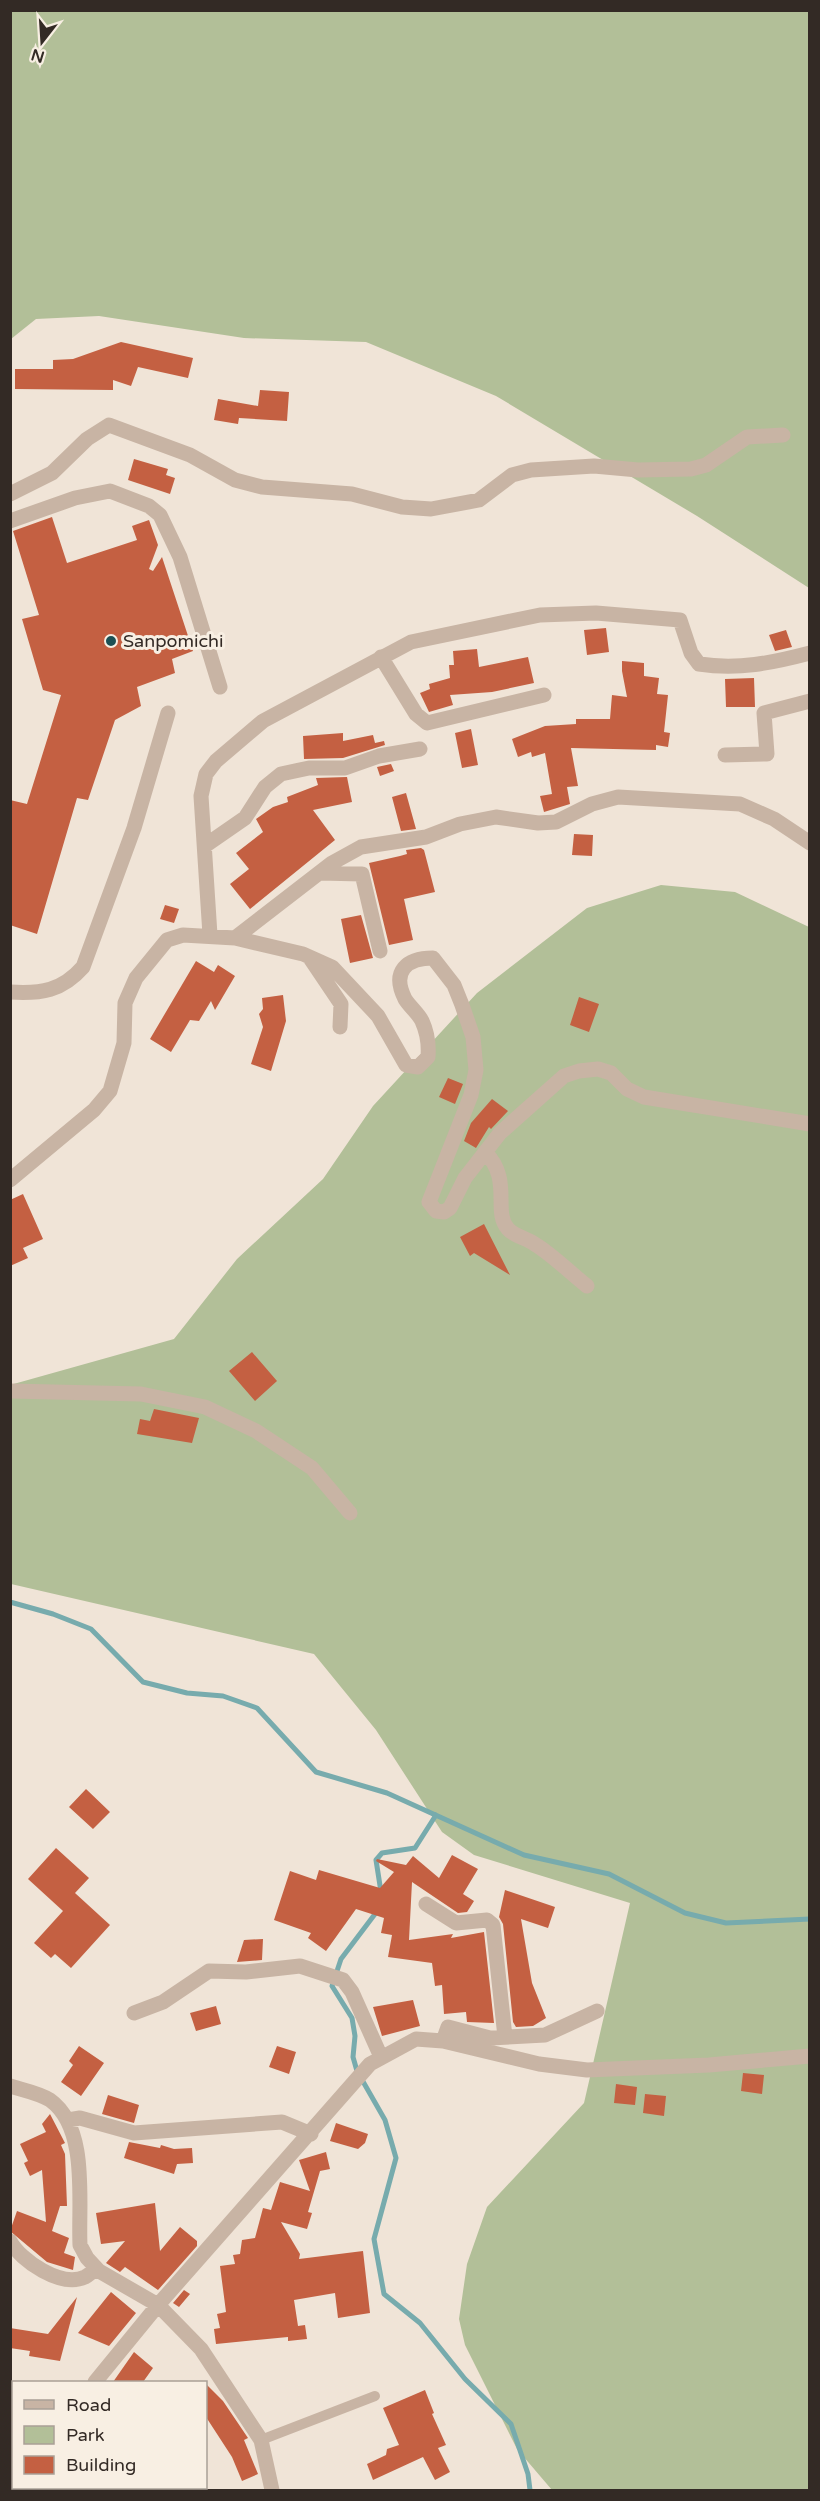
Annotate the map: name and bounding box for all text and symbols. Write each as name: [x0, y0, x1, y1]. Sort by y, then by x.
north arrow: [12, 12, 72, 72]
text: N: [29, 44, 47, 67]
place label: Sanpomichi: [123, 630, 224, 652]
marker: Sanpomichi: [104, 634, 118, 648]
legend: [12, 2381, 207, 2489]
text: Road: [66, 2394, 111, 2416]
text: Park: [66, 2424, 105, 2446]
text: Building: [66, 2454, 136, 2476]

